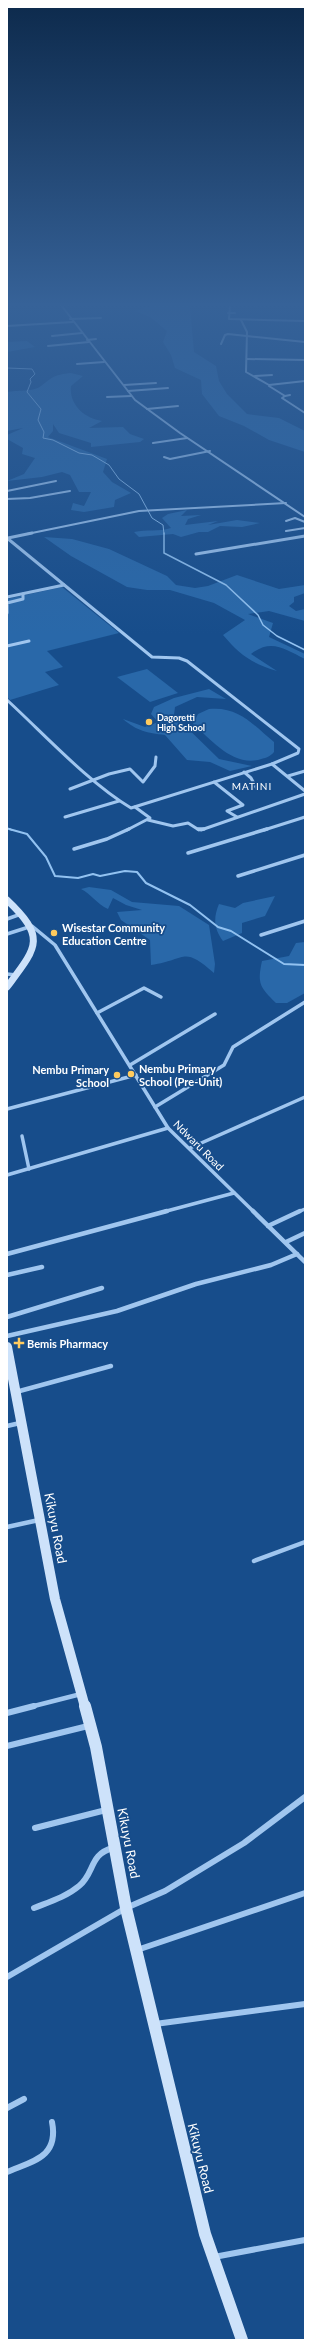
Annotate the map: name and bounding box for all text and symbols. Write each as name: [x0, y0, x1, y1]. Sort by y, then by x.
place label: Dagoretti High School: [157, 712, 205, 733]
marker: Dagoretti High School: [144, 717, 154, 727]
district label: MATINI: [232, 780, 272, 792]
place label: Wisestar Community Education Centre: [62, 921, 165, 947]
marker: Wisestar Community Education Centre: [49, 928, 59, 938]
place label: Nembu Primary School (Pre-Unit): [139, 1062, 222, 1088]
place label: Nembu Primary School: [32, 1063, 109, 1089]
marker: Nembu Primary School (Pre-Unit): [126, 1069, 136, 1079]
marker: Nembu Primary School: [112, 1070, 122, 1080]
street label: Ndwaru Road: [171, 1117, 227, 1173]
place label: Bemis Pharmacy: [27, 1337, 108, 1350]
marker: Bemis Pharmacy: [14, 1338, 24, 1348]
street label: Kikuyu Road: [41, 1491, 71, 1565]
street label: Kikuyu Road: [114, 1806, 144, 1880]
street label: Kikuyu Road: [185, 2121, 217, 2195]

